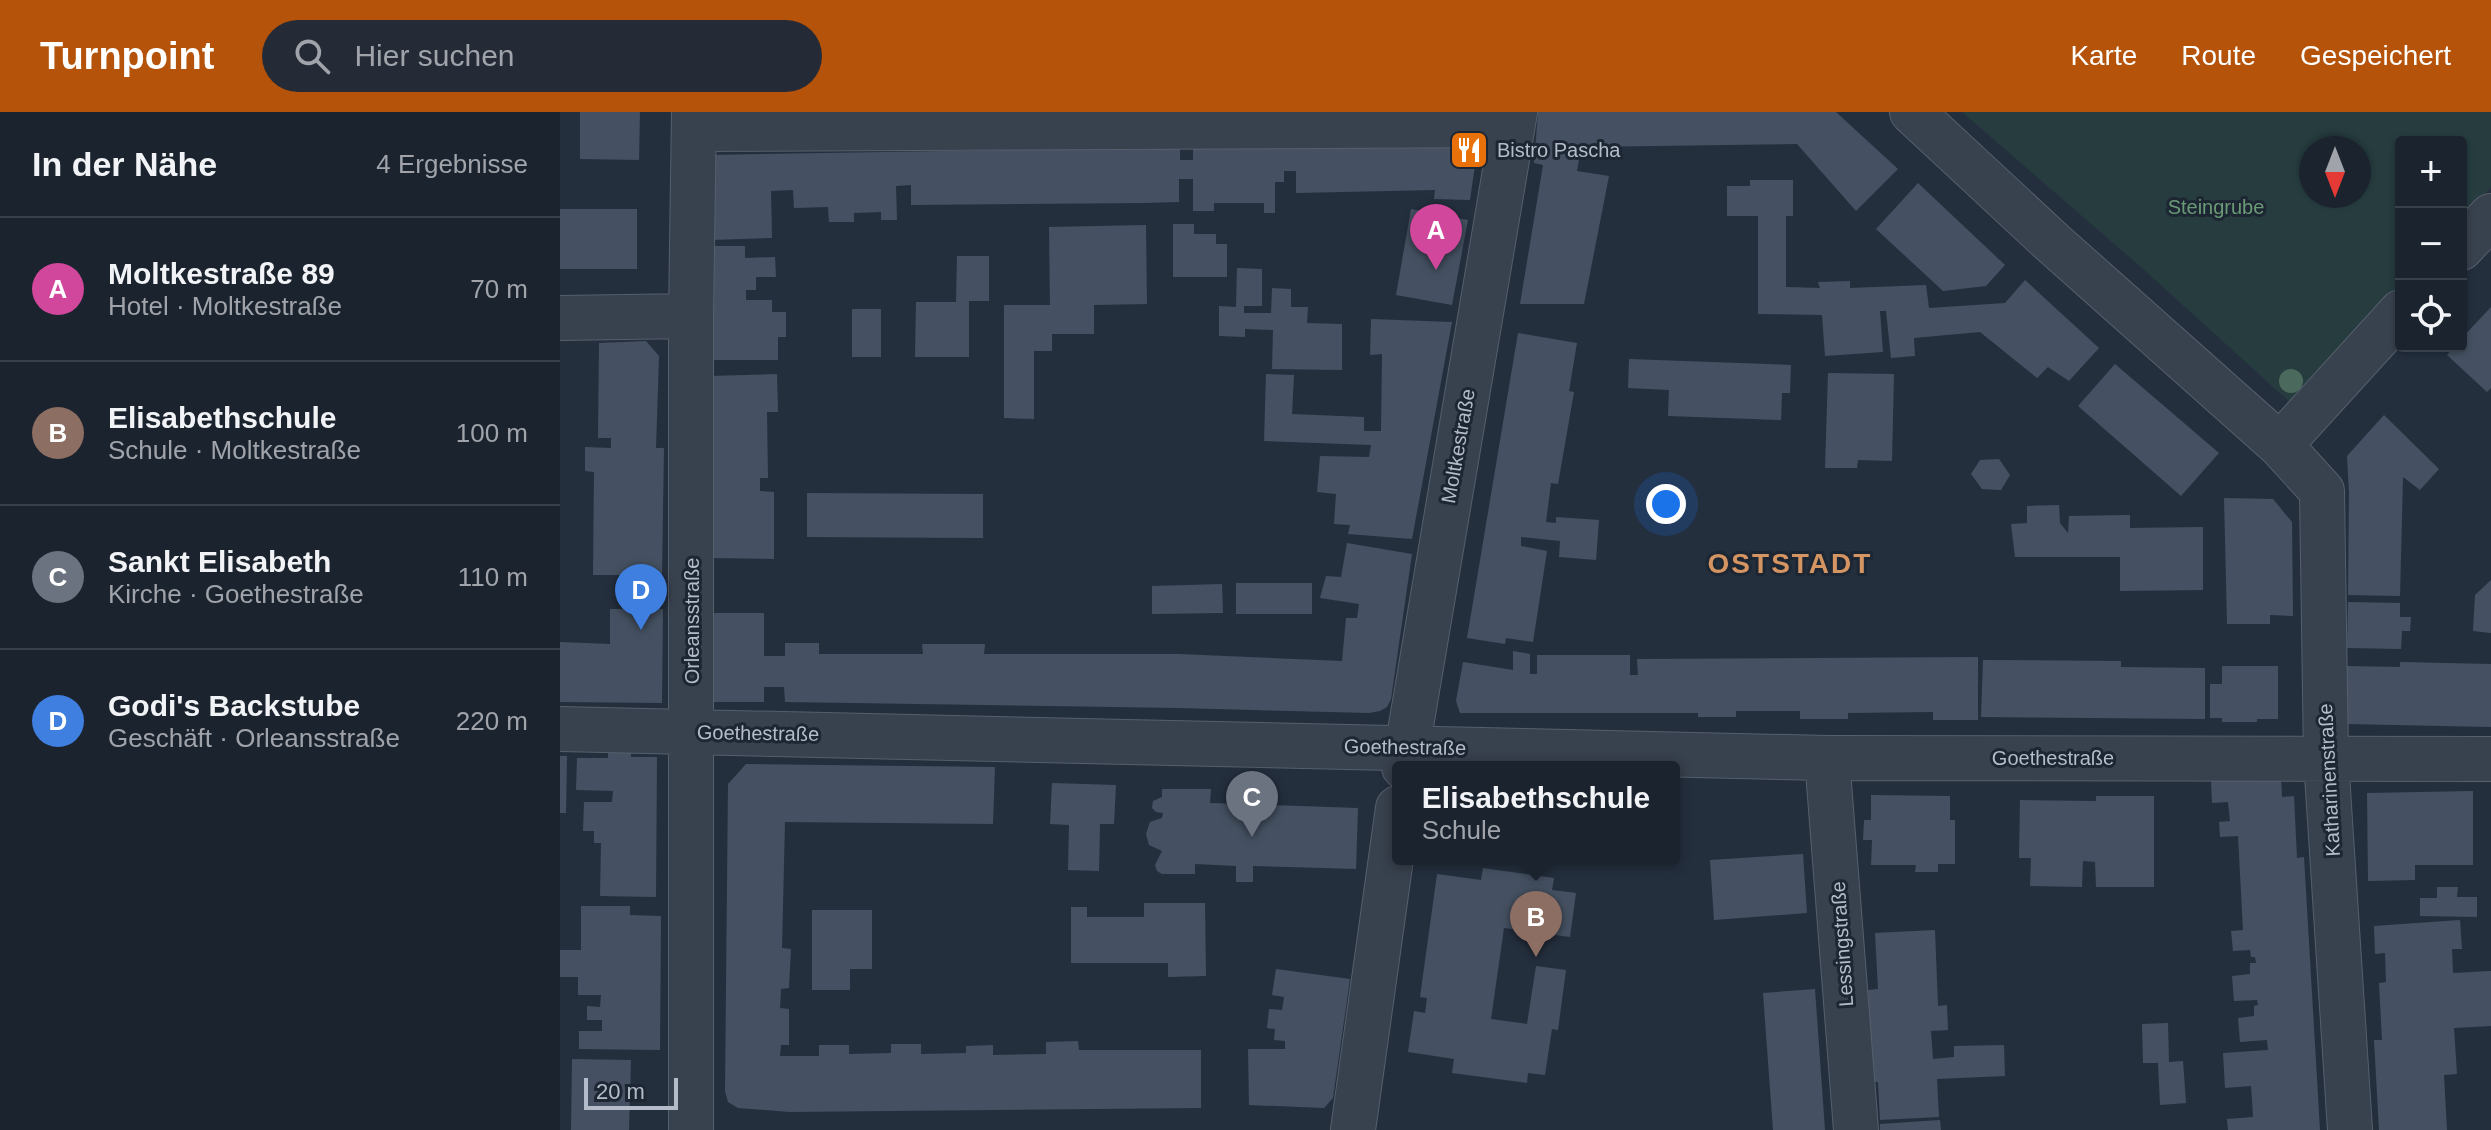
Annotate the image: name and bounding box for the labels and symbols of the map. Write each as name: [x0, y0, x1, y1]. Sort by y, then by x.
restaurant icon: Bistro Pascha: [1448, 129, 1490, 171]
north arrow: [2299, 136, 2371, 208]
place label: Bistro Pascha: [1497, 139, 1621, 161]
park label: Steingrube: [2168, 196, 2264, 218]
pin: A: [1410, 204, 1462, 270]
street label: Moltkestraße: [1437, 387, 1479, 505]
your location: [1646, 484, 1686, 524]
district label: OSTSTADT: [1708, 548, 1872, 579]
street label: Orleansstraße: [681, 558, 703, 684]
pin: D: [615, 564, 667, 630]
street label: Katharinenstraße: [2314, 703, 2344, 857]
street label: Goethestraße: [697, 721, 819, 745]
street label: Goethestraße: [1344, 735, 1466, 759]
street label: Goethestraße: [1992, 747, 2114, 769]
pin: C: [1226, 771, 1278, 837]
street label: Lessingstraße: [1827, 881, 1857, 1007]
pin: B: [1510, 891, 1562, 957]
scale bar: [584, 1074, 678, 1110]

